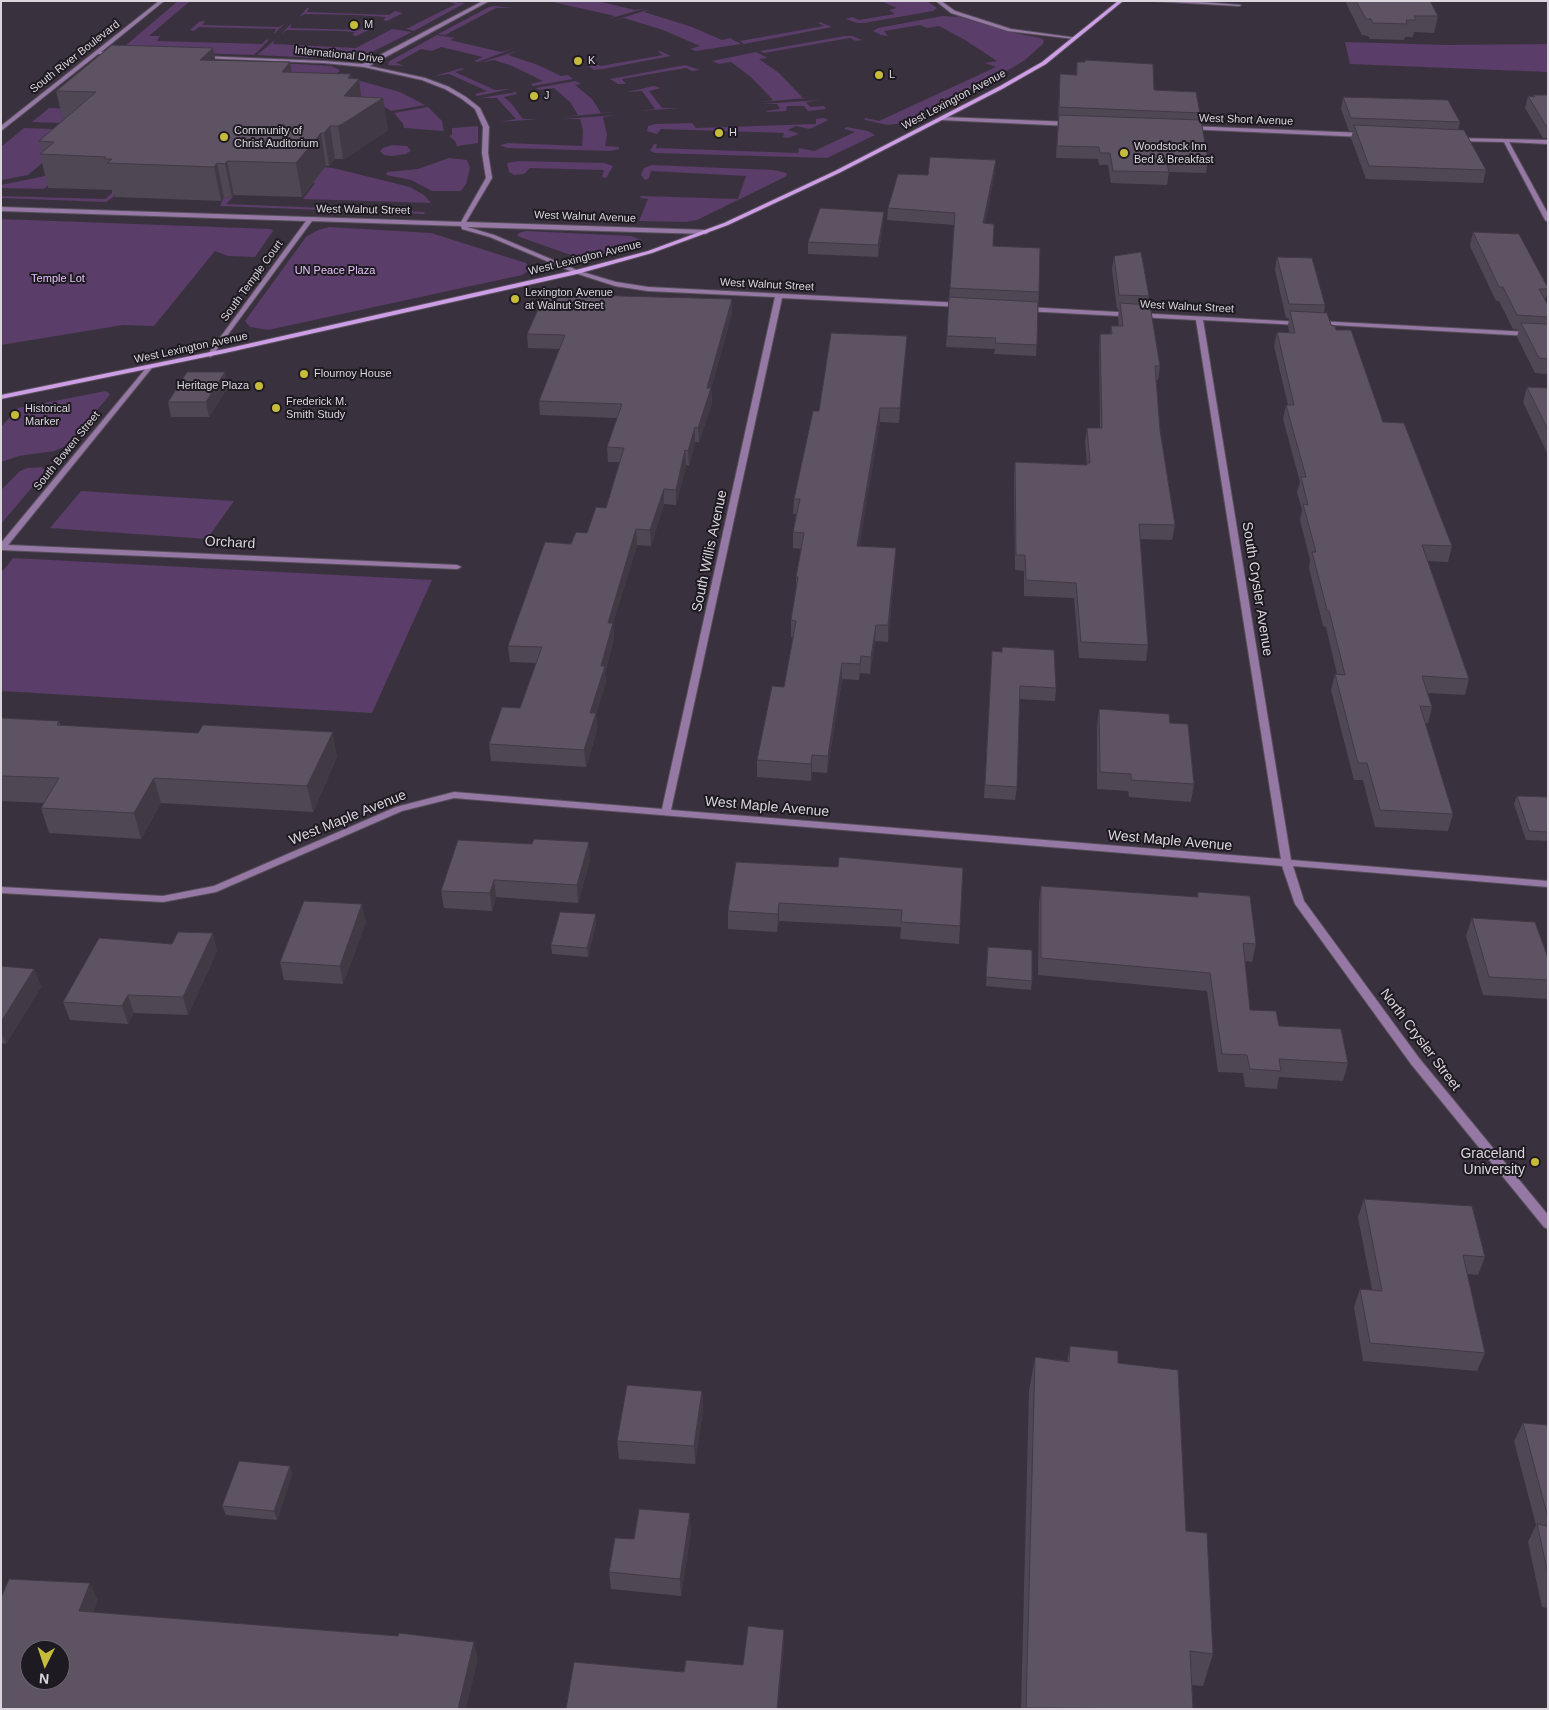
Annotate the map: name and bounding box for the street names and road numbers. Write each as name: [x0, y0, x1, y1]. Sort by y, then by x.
street label: South River Boulevard: [28, 18, 122, 96]
street label: International Drive: [294, 44, 384, 66]
street label: West Lexington Avenue: [900, 67, 1008, 133]
street label: West Short Avenue: [1199, 112, 1293, 128]
street label: West Walnut Street: [316, 203, 410, 217]
street label: West Walnut Avenue: [534, 209, 636, 225]
street label: South Temple Court: [218, 238, 286, 324]
street label: West Lexington Avenue: [527, 238, 643, 278]
street label: West Walnut Street: [720, 276, 814, 294]
street label: West Walnut Street: [1140, 298, 1234, 316]
street label: West Lexington Avenue: [133, 330, 249, 366]
street label: South Bowen Street: [31, 409, 103, 493]
street label: South Willis Avenue: [689, 488, 731, 614]
street label: South Crysler Avenue: [1238, 521, 1276, 657]
street label: Orchard: [204, 533, 256, 553]
street label: West Maple Avenue: [287, 787, 409, 849]
street label: West Maple Avenue: [704, 793, 830, 821]
street label: West Maple Avenue: [1107, 827, 1233, 855]
street label: North Crysler Street: [1376, 986, 1464, 1094]

